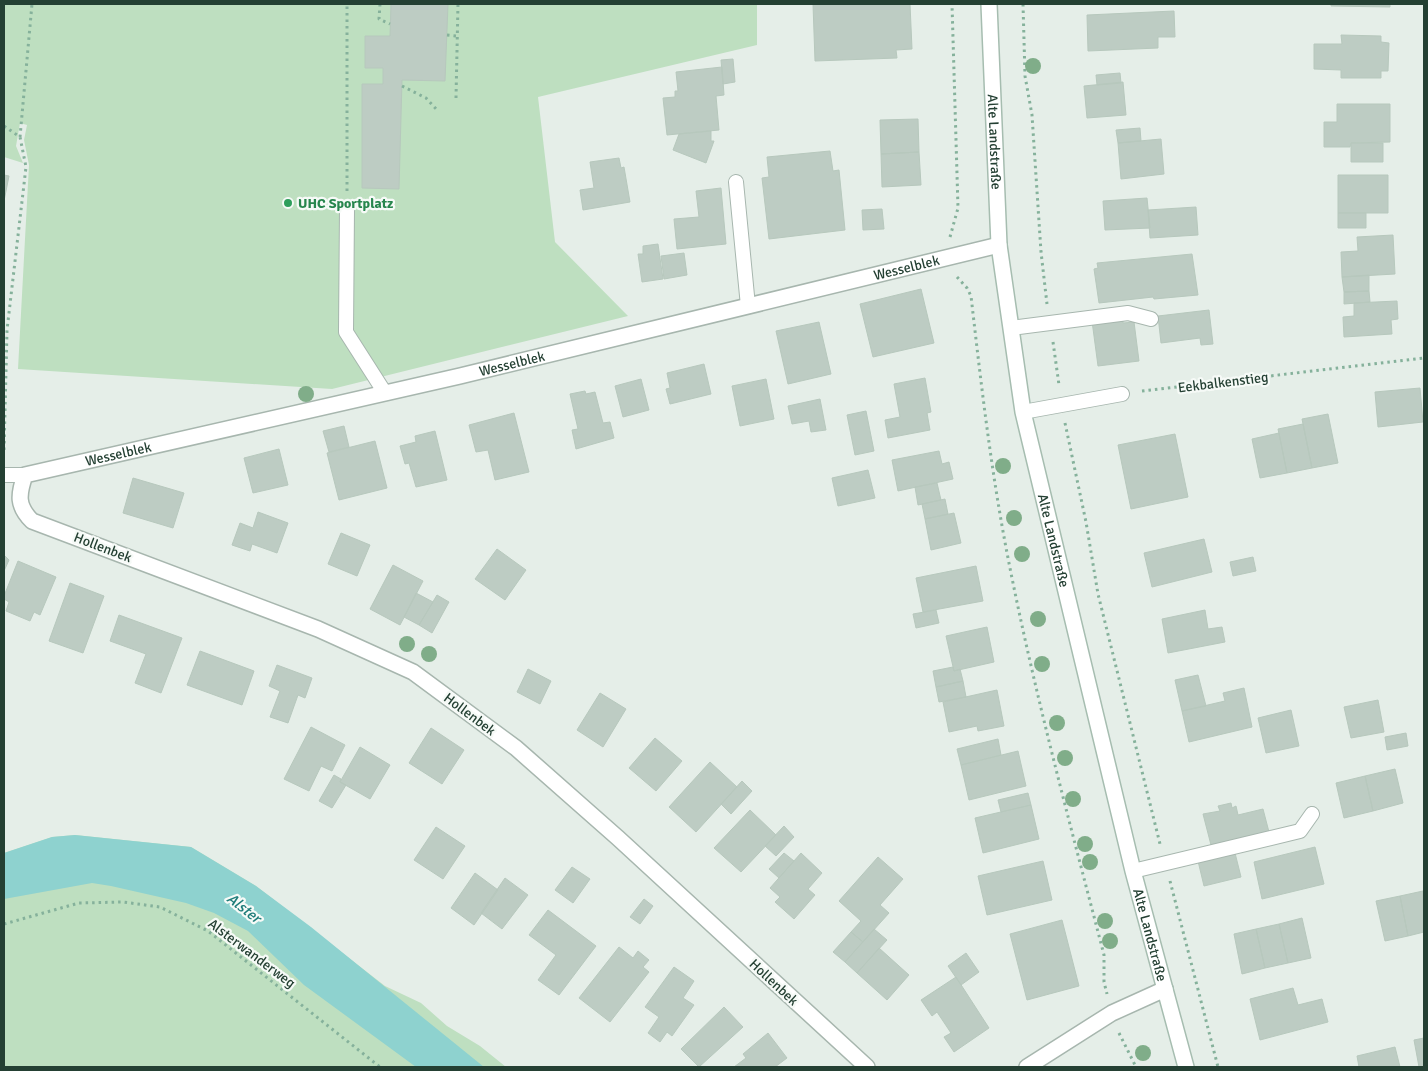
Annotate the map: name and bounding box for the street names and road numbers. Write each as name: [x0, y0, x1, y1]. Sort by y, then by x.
street label: Alte Landstraße: [984, 94, 1005, 190]
street label: Wesselblek: [872, 252, 941, 284]
street label: Wesselblek: [477, 348, 547, 380]
street label: Eekbalkenstieg: [1177, 369, 1269, 396]
street label: Wesselblek: [84, 439, 153, 470]
street label: Alte Landstraße: [1034, 492, 1073, 589]
street label: Hollenbek: [71, 529, 134, 566]
street label: Hollenbek: [440, 689, 499, 739]
street label: Alte Landstraße: [1129, 887, 1170, 983]
street label: Alsterwanderweg: [205, 915, 299, 992]
street label: Hollenbek: [746, 955, 802, 1009]

